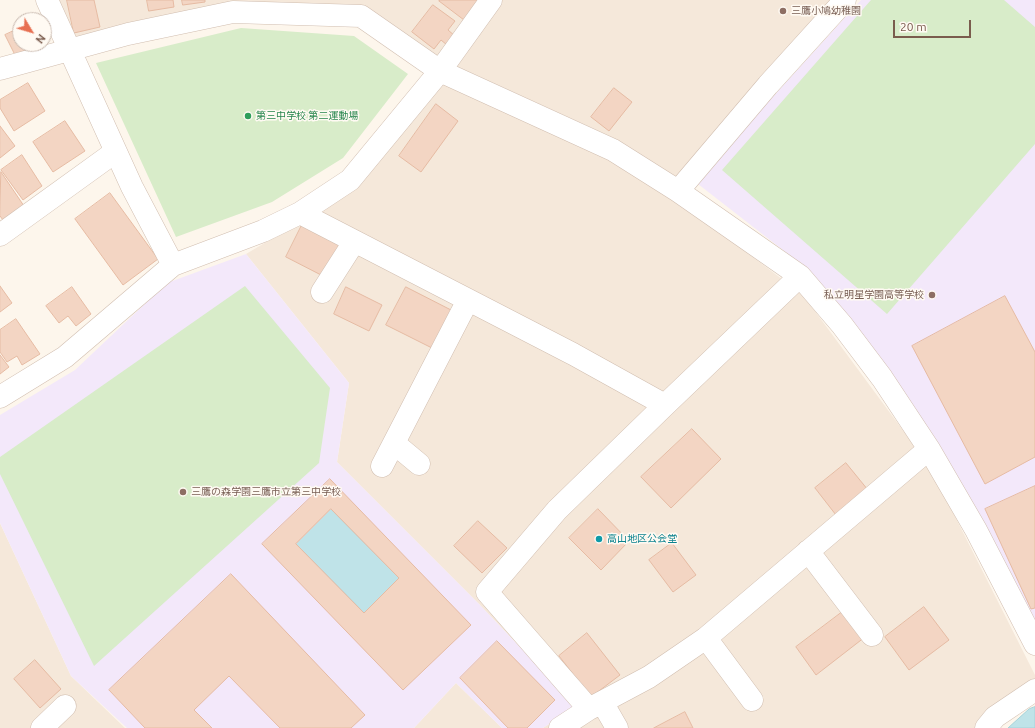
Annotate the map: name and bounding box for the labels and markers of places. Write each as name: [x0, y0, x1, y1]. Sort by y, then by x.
place label: 三鷹小鳩幼稚園: [791, 5, 861, 17]
marker: 三鷹小鳩幼稚園: [778, 6, 788, 16]
place label: 第三中学校 第二運動場: [256, 110, 358, 122]
marker: 第三中学校 第二運動場: [243, 111, 253, 121]
place label: 私立明星学園高等学校: [824, 289, 924, 301]
marker: 私立明星学園高等学校: [927, 290, 937, 300]
place label: 三鷹の森学園三鷹市立第三中学校: [191, 486, 341, 498]
marker: 三鷹の森学園三鷹市立第三中学校: [178, 487, 188, 497]
place label: 高山地区公会堂: [607, 533, 677, 545]
marker: 高山地区公会堂: [594, 534, 604, 544]

